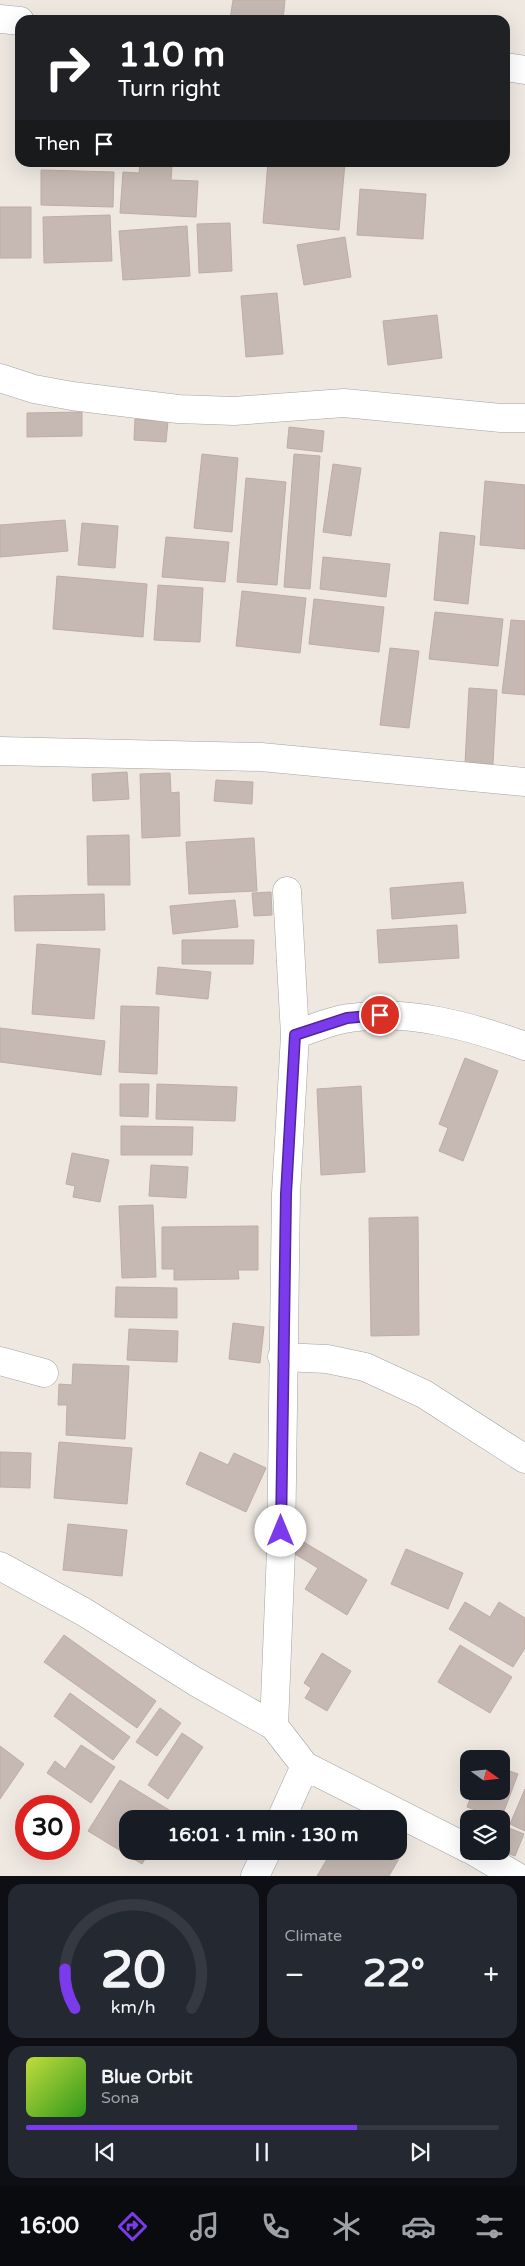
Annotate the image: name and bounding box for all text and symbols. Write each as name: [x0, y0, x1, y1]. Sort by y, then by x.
text: 110 m: [118, 34, 225, 76]
icon: right: [35, 35, 100, 100]
text: Turn right: [118, 76, 220, 102]
icon: arrive: [90, 130, 118, 158]
text: Then: [35, 133, 80, 155]
pin: [359, 994, 401, 1036]
icon: arrive: [366, 1001, 394, 1029]
position arrow: [254, 1504, 306, 1556]
north arrow: [460, 1750, 510, 1800]
map controls: [460, 1750, 510, 1860]
speed limit sign: 30: [15, 1795, 80, 1860]
button: layers: [460, 1810, 510, 1860]
text: 16:01 · 1 min · 130 m: [167, 1824, 359, 1846]
text: Climate: [285, 1926, 342, 1946]
text: 20: [101, 1939, 166, 2002]
text: 22°: [363, 1951, 425, 1997]
text: −: [285, 1958, 304, 1992]
text: +: [483, 1958, 499, 1992]
text: km/h: [111, 1997, 156, 2018]
text: Blue Orbit: [101, 2066, 193, 2088]
text: Sona: [101, 2088, 139, 2108]
icon: previous: [91, 2138, 119, 2166]
icon: pause: [248, 2138, 276, 2166]
icon: next: [406, 2138, 434, 2166]
icon: directions: [115, 2209, 150, 2244]
icon: music: [187, 2209, 222, 2244]
icon: phone: [258, 2209, 293, 2244]
icon: climate: [329, 2209, 364, 2244]
icon: car: [401, 2209, 436, 2244]
icon: filters: [472, 2209, 507, 2244]
text: 16:00: [18, 2213, 79, 2239]

